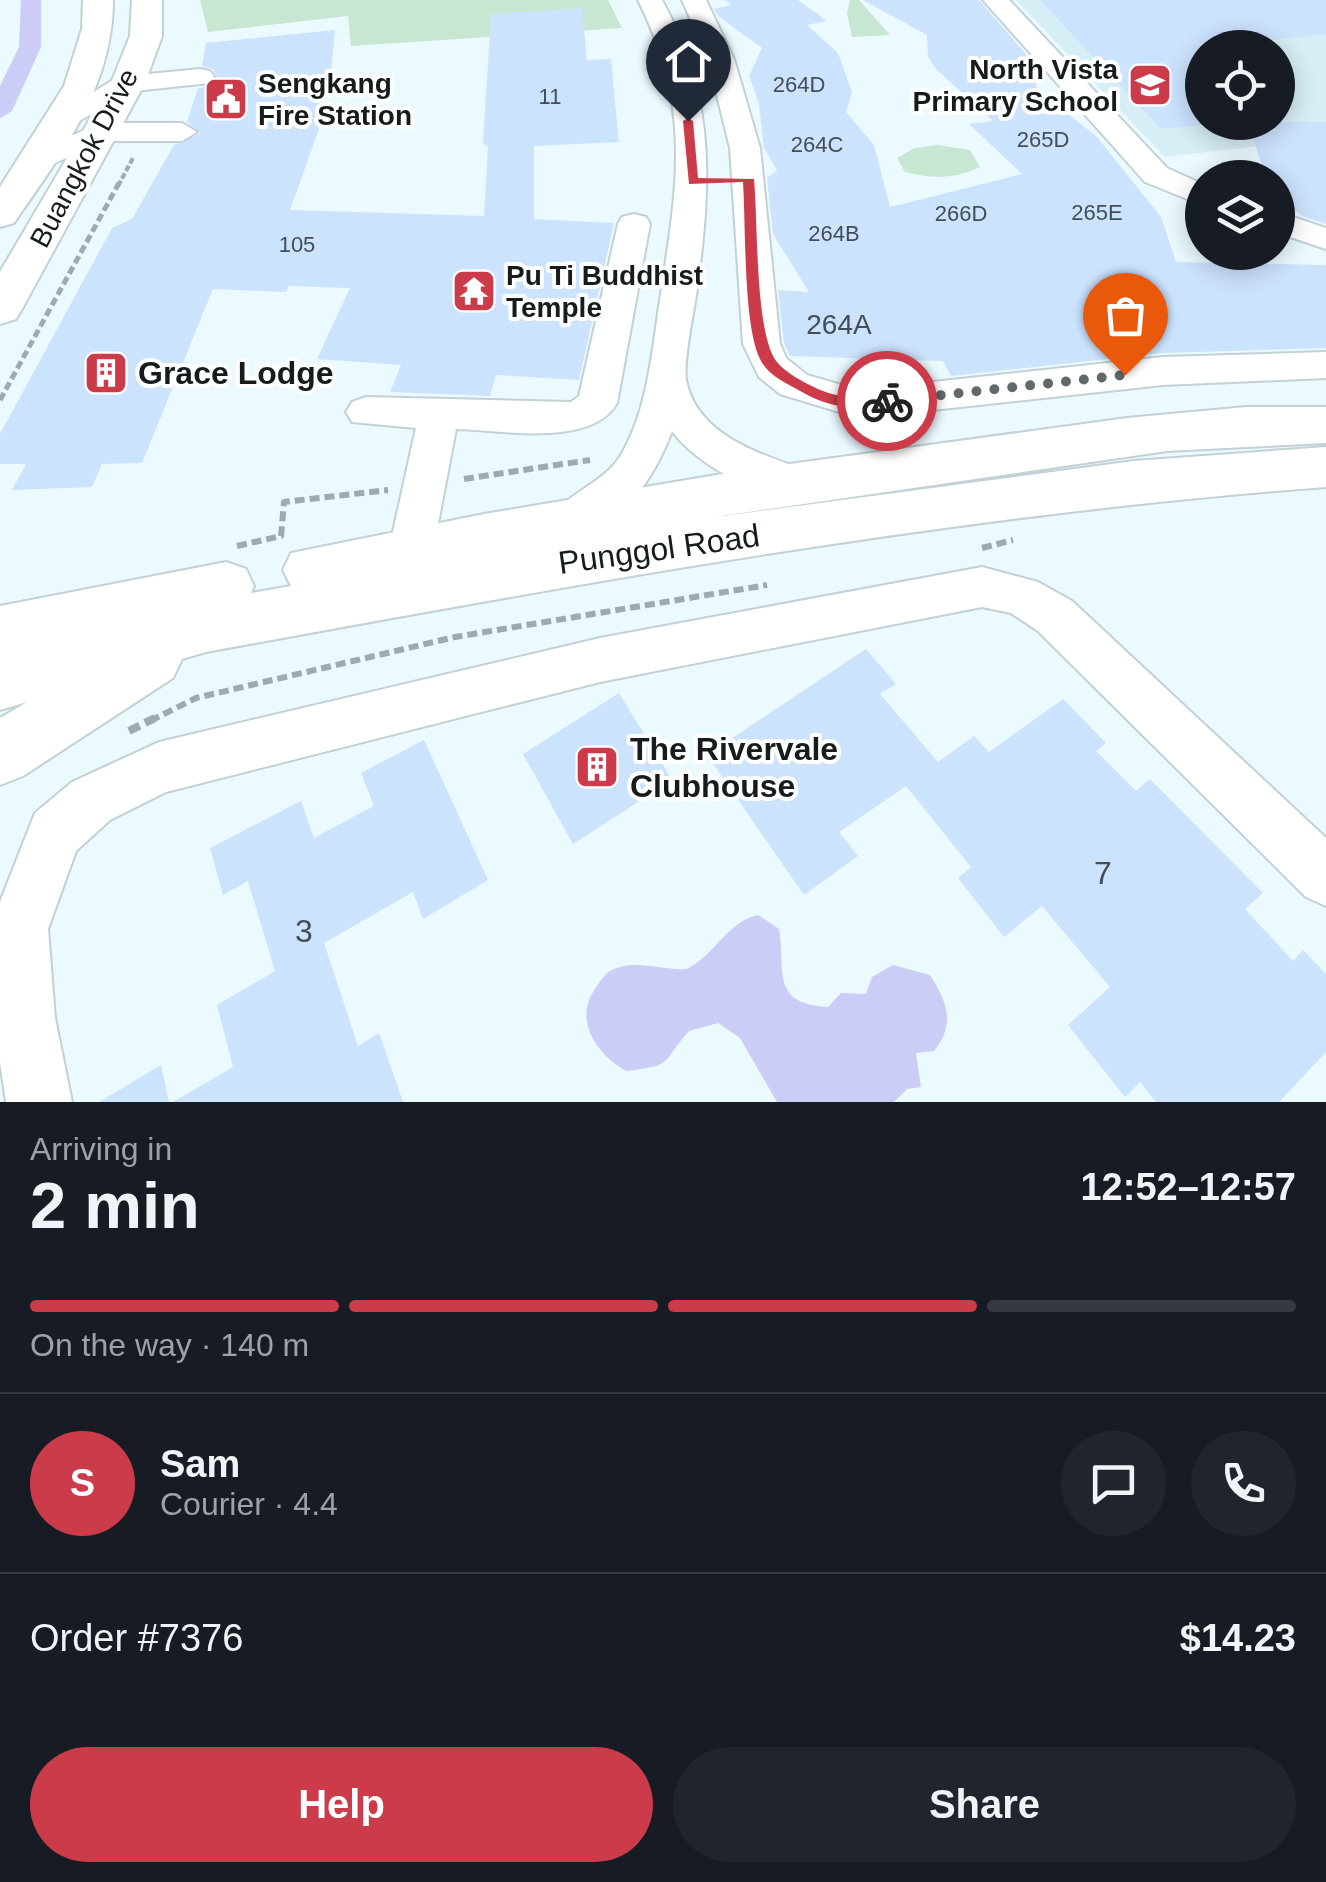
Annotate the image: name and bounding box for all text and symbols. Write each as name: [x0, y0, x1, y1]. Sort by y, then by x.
pin: [646, 19, 731, 122]
map controls: [1185, 30, 1295, 270]
button: locate: [1185, 30, 1295, 140]
icon: home: [661, 34, 716, 89]
place label: North Vista Primary School: [913, 54, 1118, 117]
school or university icon: North Vista Primary School: [1127, 62, 1173, 108]
street label: Buangkok Drive: [24, 63, 144, 253]
place label: Sengkang Fire Station: [258, 68, 412, 131]
house number: 264D: [773, 72, 825, 97]
public building icon: Sengkang Fire Station: [203, 76, 249, 122]
house number: 11: [539, 84, 561, 109]
house number: 265D: [1017, 127, 1069, 152]
house number: 264C: [791, 132, 843, 157]
button: layers: [1185, 160, 1295, 270]
house number: 265E: [1071, 200, 1123, 225]
house number: 266D: [935, 201, 987, 226]
house number: 264B: [808, 221, 860, 246]
house number: 105: [279, 232, 315, 257]
place label: Pu Ti Buddhist Temple: [506, 260, 703, 323]
temple icon: Pu Ti Buddhist Temple: [451, 268, 497, 314]
pin: [1083, 273, 1168, 376]
icon: bag: [1098, 288, 1153, 343]
house number: 264A: [806, 309, 872, 340]
building icon: Grace Lodge: [83, 350, 129, 396]
courier: [837, 351, 937, 451]
place label: Grace Lodge: [138, 355, 334, 391]
icon: bike: [860, 374, 915, 429]
street label: Punggol Road: [556, 517, 762, 581]
place label: The Rivervale Clubhouse: [630, 731, 838, 804]
building icon: The Rivervale Clubhouse: [574, 744, 620, 790]
house number: 7: [1094, 855, 1112, 891]
house number: 3: [295, 913, 313, 949]
text: Arriving in: [30, 1131, 172, 1167]
text: 12:52–12:57: [1080, 1166, 1296, 1208]
text: 2 min: [30, 1169, 200, 1242]
text: On the way · 140 m: [30, 1327, 309, 1363]
button: chat: [1061, 1431, 1166, 1536]
button: phone: [1191, 1431, 1296, 1536]
text: Sam: [160, 1443, 240, 1485]
text: S: [70, 1462, 95, 1504]
text: Courier · 4.4: [160, 1486, 338, 1522]
text: Order #7376: [30, 1617, 243, 1659]
text: $14.23: [1180, 1617, 1296, 1659]
button: Help: [30, 1747, 653, 1862]
button: Share: [673, 1747, 1296, 1862]

